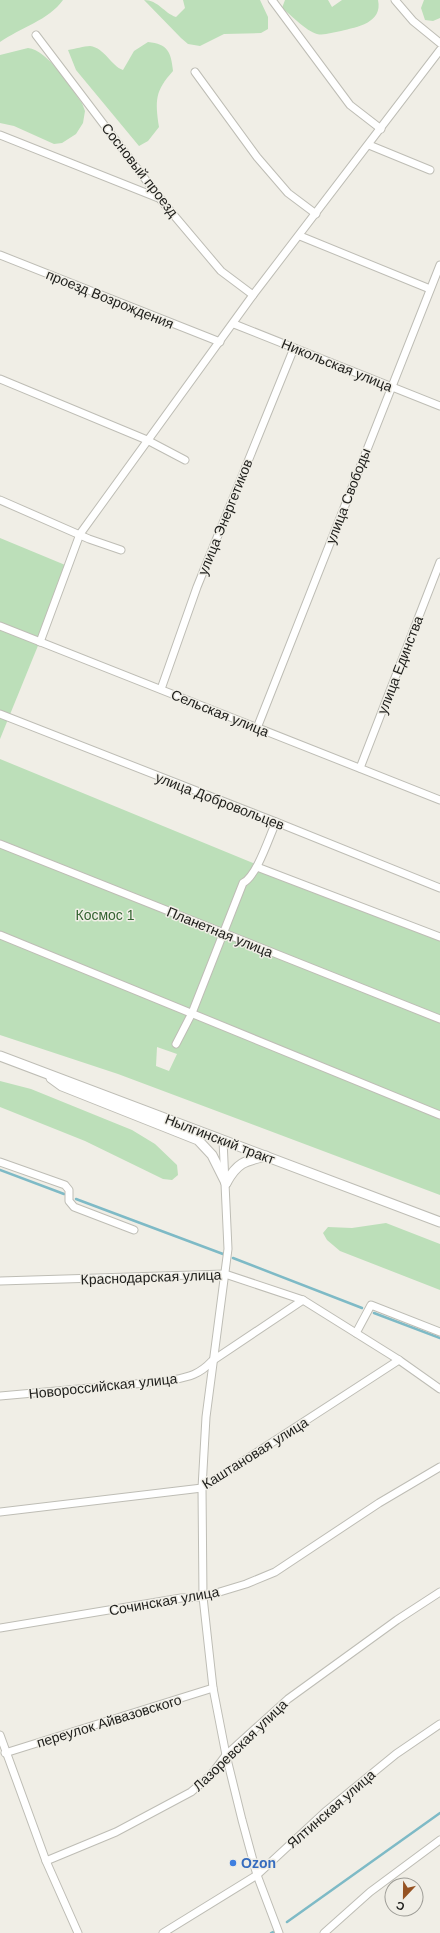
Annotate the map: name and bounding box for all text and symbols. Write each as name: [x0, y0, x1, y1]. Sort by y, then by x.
street label: Сосновый проезд: [98, 120, 182, 220]
street label: проезд Возрождения: [44, 266, 176, 332]
street label: Никольская улица: [279, 335, 395, 395]
street label: улица Свободы: [322, 446, 374, 546]
street label: улица Энергетиков: [194, 457, 256, 577]
street label: улица Единства: [374, 613, 426, 716]
street label: Сельская улица: [169, 686, 271, 740]
street label: улица Добровольцев: [153, 769, 287, 833]
street label: Планетная улица: [165, 903, 276, 961]
park label: Космос 1: [75, 907, 135, 923]
street label: Нылгинский тракт: [163, 1111, 278, 1168]
street label: Краснодарская улица: [80, 1267, 222, 1287]
street label: Новороссийская улица: [28, 1370, 178, 1402]
street label: Каштановая улица: [199, 1414, 311, 1492]
street label: Сочинская улица: [108, 1583, 221, 1619]
street label: переулок Айвазовского: [35, 1691, 184, 1751]
street label: Лазоревская улица: [190, 1696, 291, 1794]
street label: Ялтинская улица: [284, 1766, 378, 1852]
place label: Ozon: [241, 1855, 276, 1871]
marker: Ozon: [228, 1858, 238, 1868]
north arrow: [384, 1877, 424, 1917]
text: С: [394, 1899, 406, 1913]

